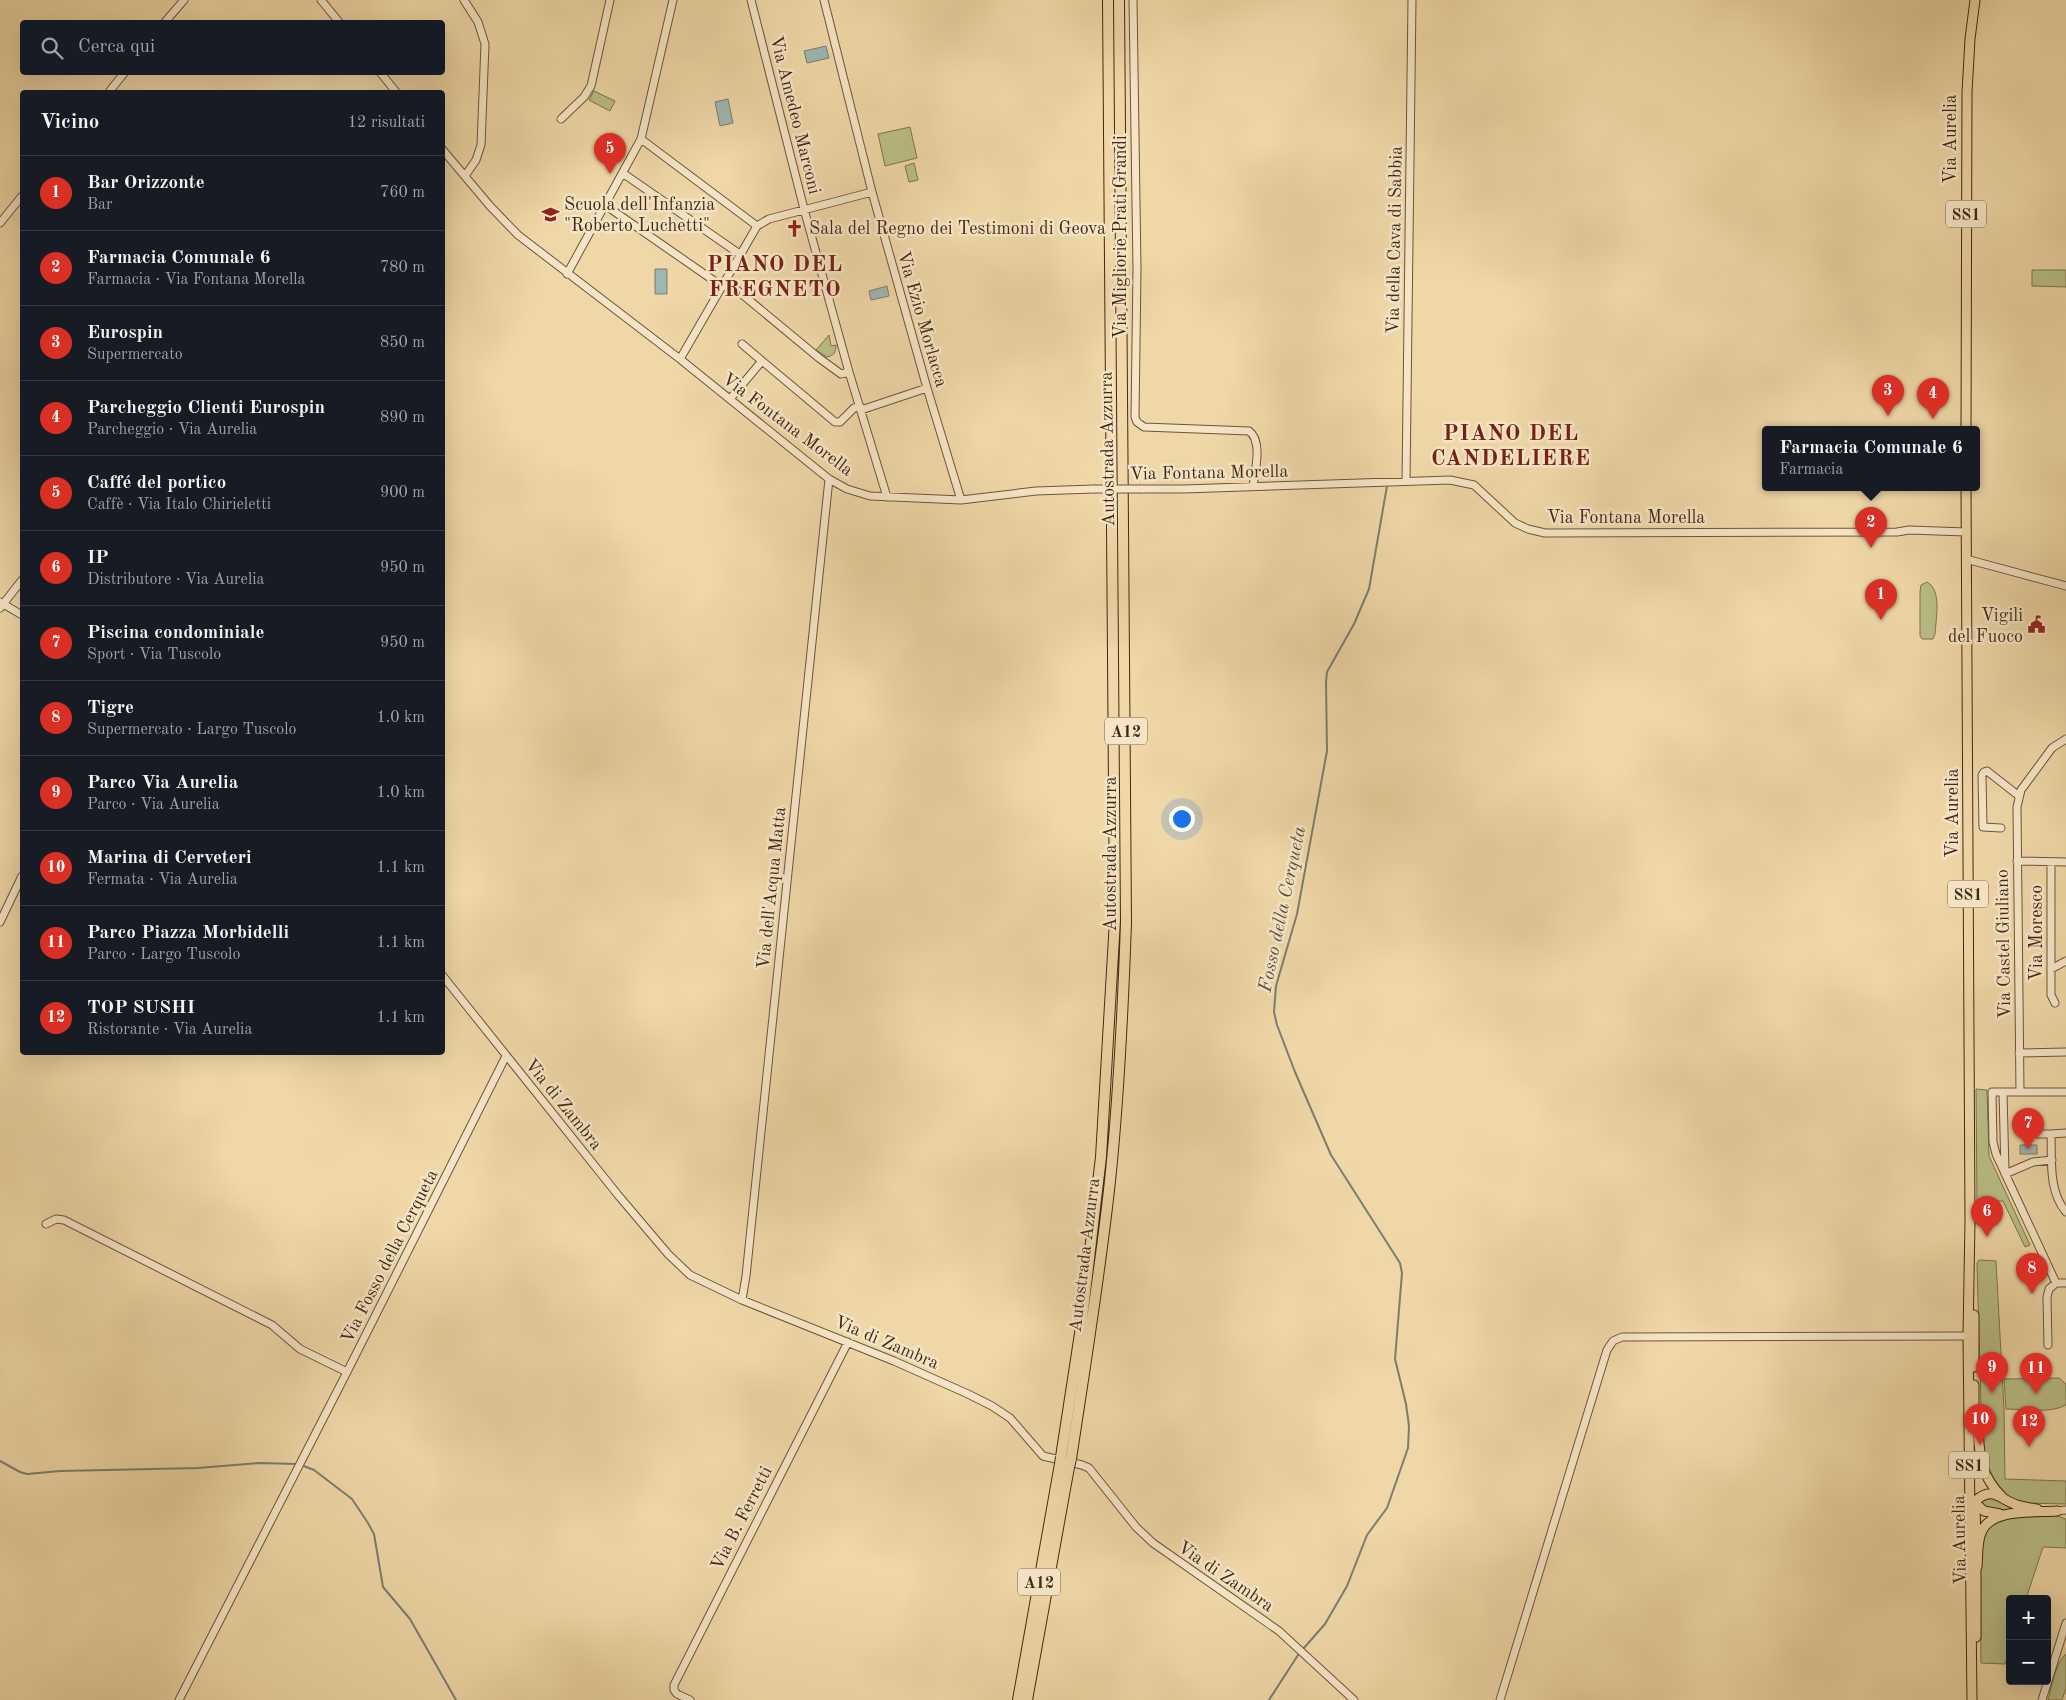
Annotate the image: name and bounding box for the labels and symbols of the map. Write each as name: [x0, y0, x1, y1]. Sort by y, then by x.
street label: Via Amedeo Marconi: [767, 34, 823, 196]
street label: Via Aurelia: [1942, 94, 1960, 184]
pin: 5: [594, 133, 626, 174]
street label: Via Migliorie Prati Grandi: [1112, 135, 1130, 339]
street label: Via della Cava di Sabbia: [1384, 146, 1406, 334]
place label: Scuola dell'Infanzia "Roberto Luchetti": [564, 196, 715, 235]
road number: SS1: [1946, 200, 1986, 228]
school or university icon: Scuola dell'Infanzia "Roberto Luchetti": [540, 204, 560, 224]
church icon: Sala del Regno dei Testimoni di Geova: [785, 218, 805, 238]
place label: Sala del Regno dei Testimoni di Geova: [809, 220, 1106, 238]
street label: Via Ezio Morlacca: [894, 249, 950, 390]
district label: PIANO DEL FREGNETO: [707, 254, 843, 301]
street label: Via Fontana Morella: [719, 370, 856, 480]
street label: Autostrada Azzurra: [1098, 371, 1118, 527]
pin: 3: [1872, 375, 1904, 416]
pin: 4: [1917, 378, 1949, 419]
district label: PIANO DEL CANDELIERE: [1431, 423, 1591, 470]
street label: Via Fontana Morella: [1130, 463, 1289, 483]
pin: 2: [1855, 507, 1887, 548]
street label: Via Fontana Morella: [1547, 509, 1705, 527]
pin: 1: [1865, 579, 1897, 620]
place label: Vigili del Fuoco: [1948, 607, 2023, 646]
public building icon: Vigili del Fuoco: [2027, 615, 2047, 635]
road number: A12: [1105, 718, 1147, 744]
street label: Via Aurelia: [1944, 768, 1962, 858]
street label: Autostrada Azzurra: [1102, 776, 1120, 932]
street label: Via dell'Acqua Matta: [755, 806, 789, 970]
your location: [1169, 806, 1195, 832]
water label: Fosso della Cerqueta: [1256, 825, 1310, 995]
street label: Via Castel Giuliano: [1994, 869, 2014, 1019]
road number: SS1: [1948, 881, 1988, 908]
street label: Via Moresco: [2028, 885, 2046, 981]
street label: Via di Zambra: [521, 1056, 605, 1154]
pin: 7: [2012, 1108, 2044, 1149]
street label: Via Fosso della Cerqueta: [338, 1167, 442, 1346]
street label: Autostrada Azzurra: [1067, 1177, 1103, 1333]
pin: 6: [1971, 1196, 2003, 1237]
pin: 8: [2016, 1253, 2048, 1294]
street label: Via di Zambra: [832, 1313, 942, 1373]
pin: 9: [1976, 1352, 2008, 1393]
pin: 11: [2020, 1353, 2052, 1394]
pin: 10: [1964, 1404, 1996, 1445]
pin: 12: [2013, 1406, 2045, 1447]
road number: SS1: [1949, 1452, 1989, 1478]
street label: Via B. Ferretti: [708, 1463, 776, 1573]
street label: Via Aurelia: [1950, 1495, 1970, 1585]
street label: Via di Zambra: [1174, 1538, 1277, 1616]
road number: A12: [1018, 1568, 1060, 1595]

